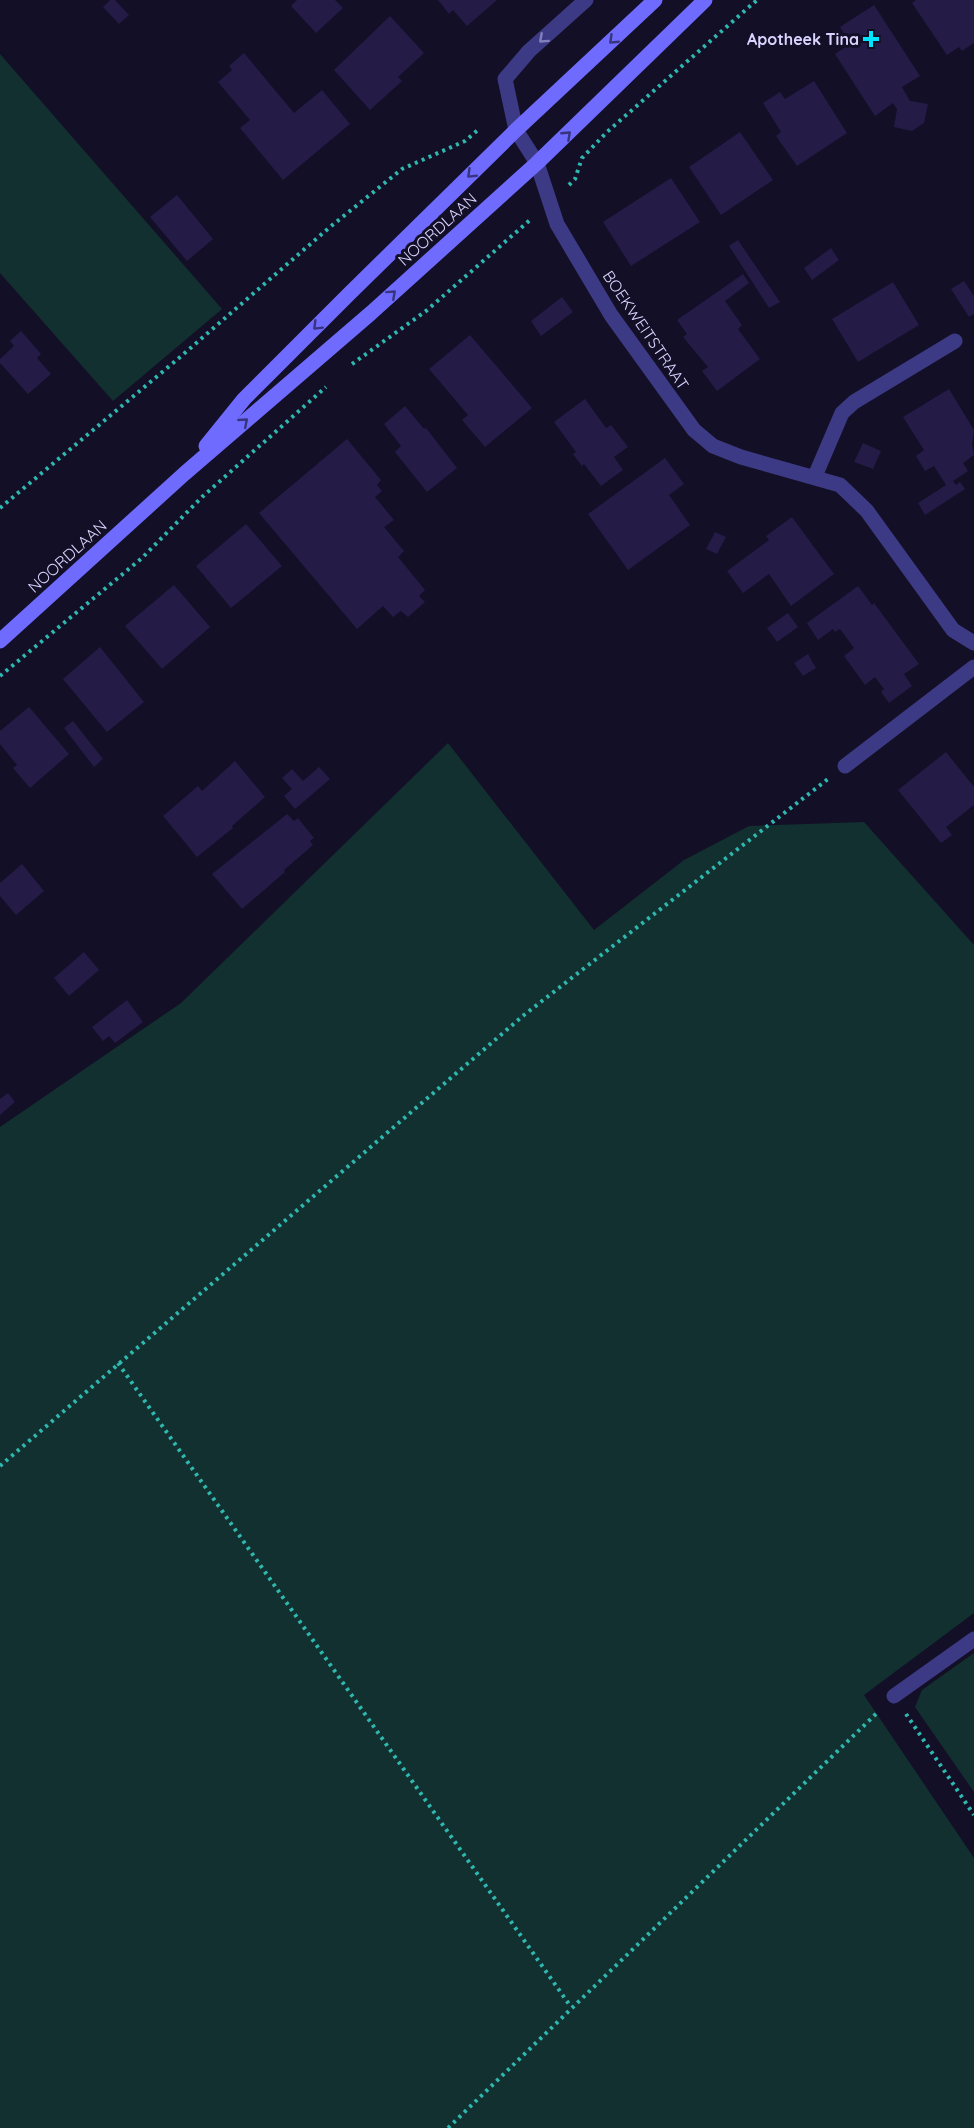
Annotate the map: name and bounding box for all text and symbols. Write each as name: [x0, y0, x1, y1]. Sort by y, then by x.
place label: Apotheek Tina: [747, 29, 859, 49]
one-way arrow: [539, 32, 550, 43]
marker: Apotheek Tina: [864, 32, 878, 46]
one-way arrow: [609, 33, 620, 44]
one-way arrow: [560, 131, 571, 142]
one-way arrow: [468, 167, 479, 178]
street label: NOORDLAAN: [393, 188, 481, 270]
street label: BOEKWEITSTRAAT: [599, 267, 694, 394]
one-way arrow: [385, 290, 395, 301]
one-way arrow: [314, 318, 325, 329]
one-way arrow: [237, 418, 248, 429]
street label: NOORDLAAN: [23, 515, 111, 597]

